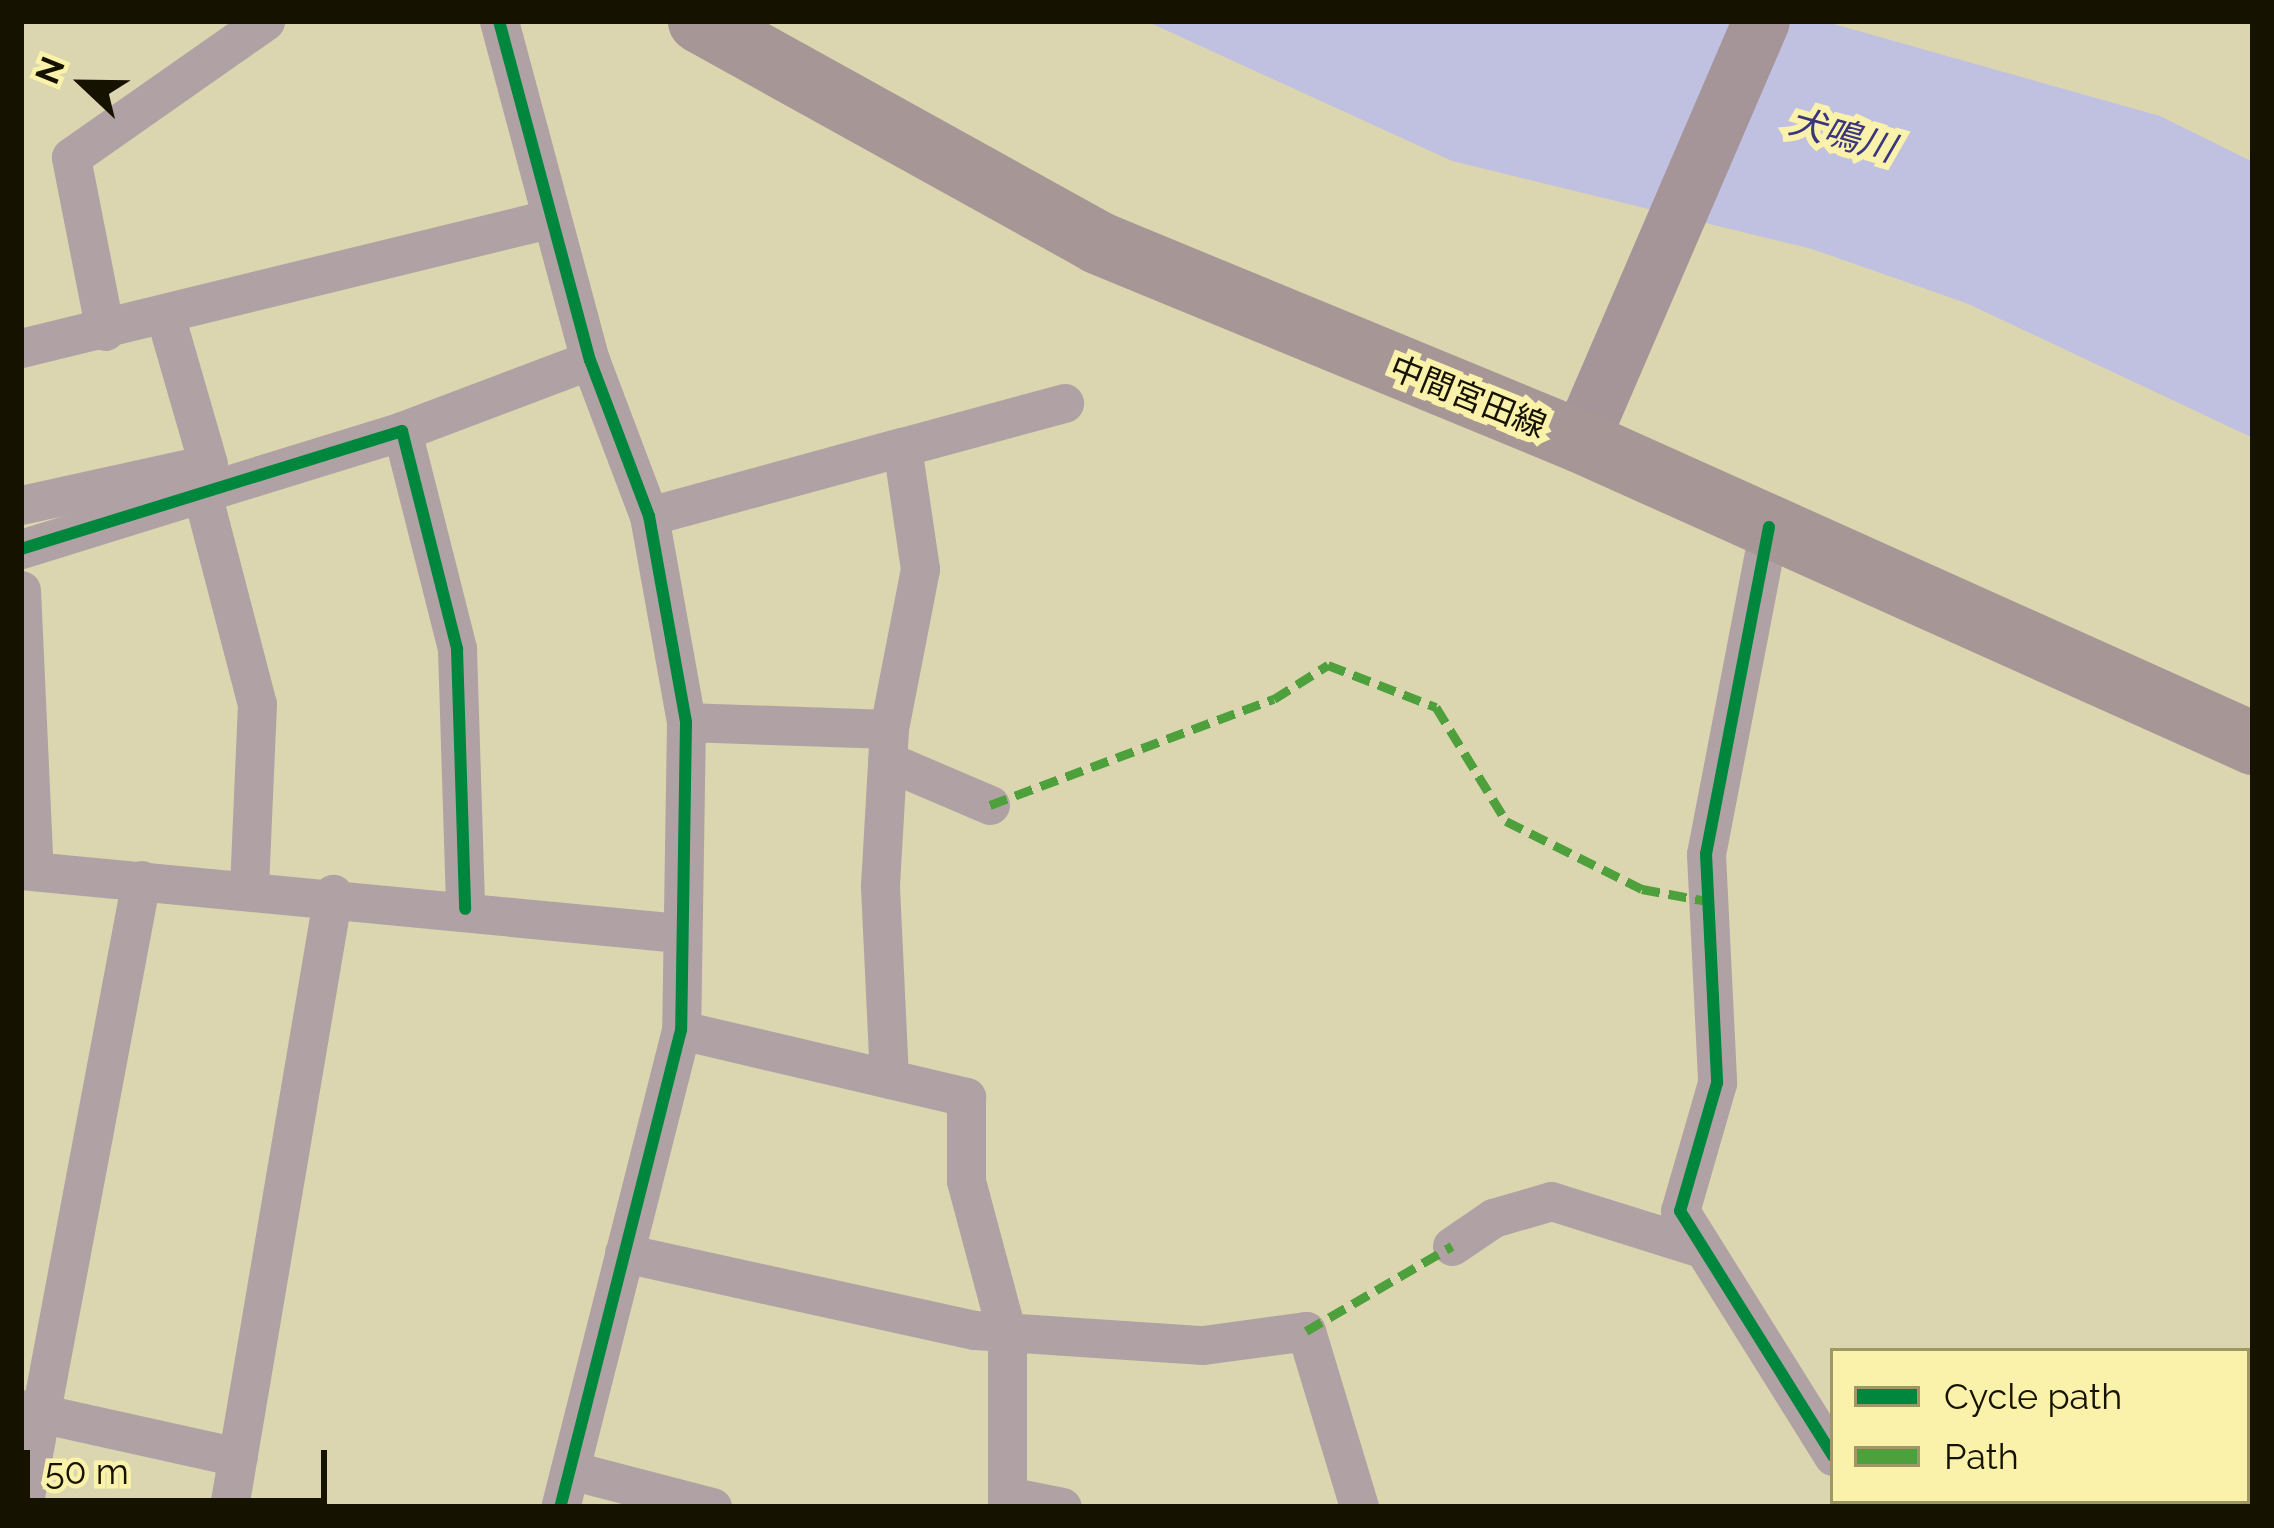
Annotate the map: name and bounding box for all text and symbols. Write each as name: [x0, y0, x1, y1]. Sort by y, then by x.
north arrow: [24, 24, 144, 144]
text: N: [27, 51, 73, 89]
water label: 犬鳴川: [1784, 99, 1900, 171]
street label: 中間宮田線: [1384, 348, 1552, 446]
legend: [1830, 1348, 2250, 1504]
text: Cycle path: [1944, 1375, 2122, 1417]
scale bar: [30, 1426, 333, 1500]
text: Path: [1944, 1435, 2019, 1477]
text: 50 m: [45, 1450, 129, 1492]

